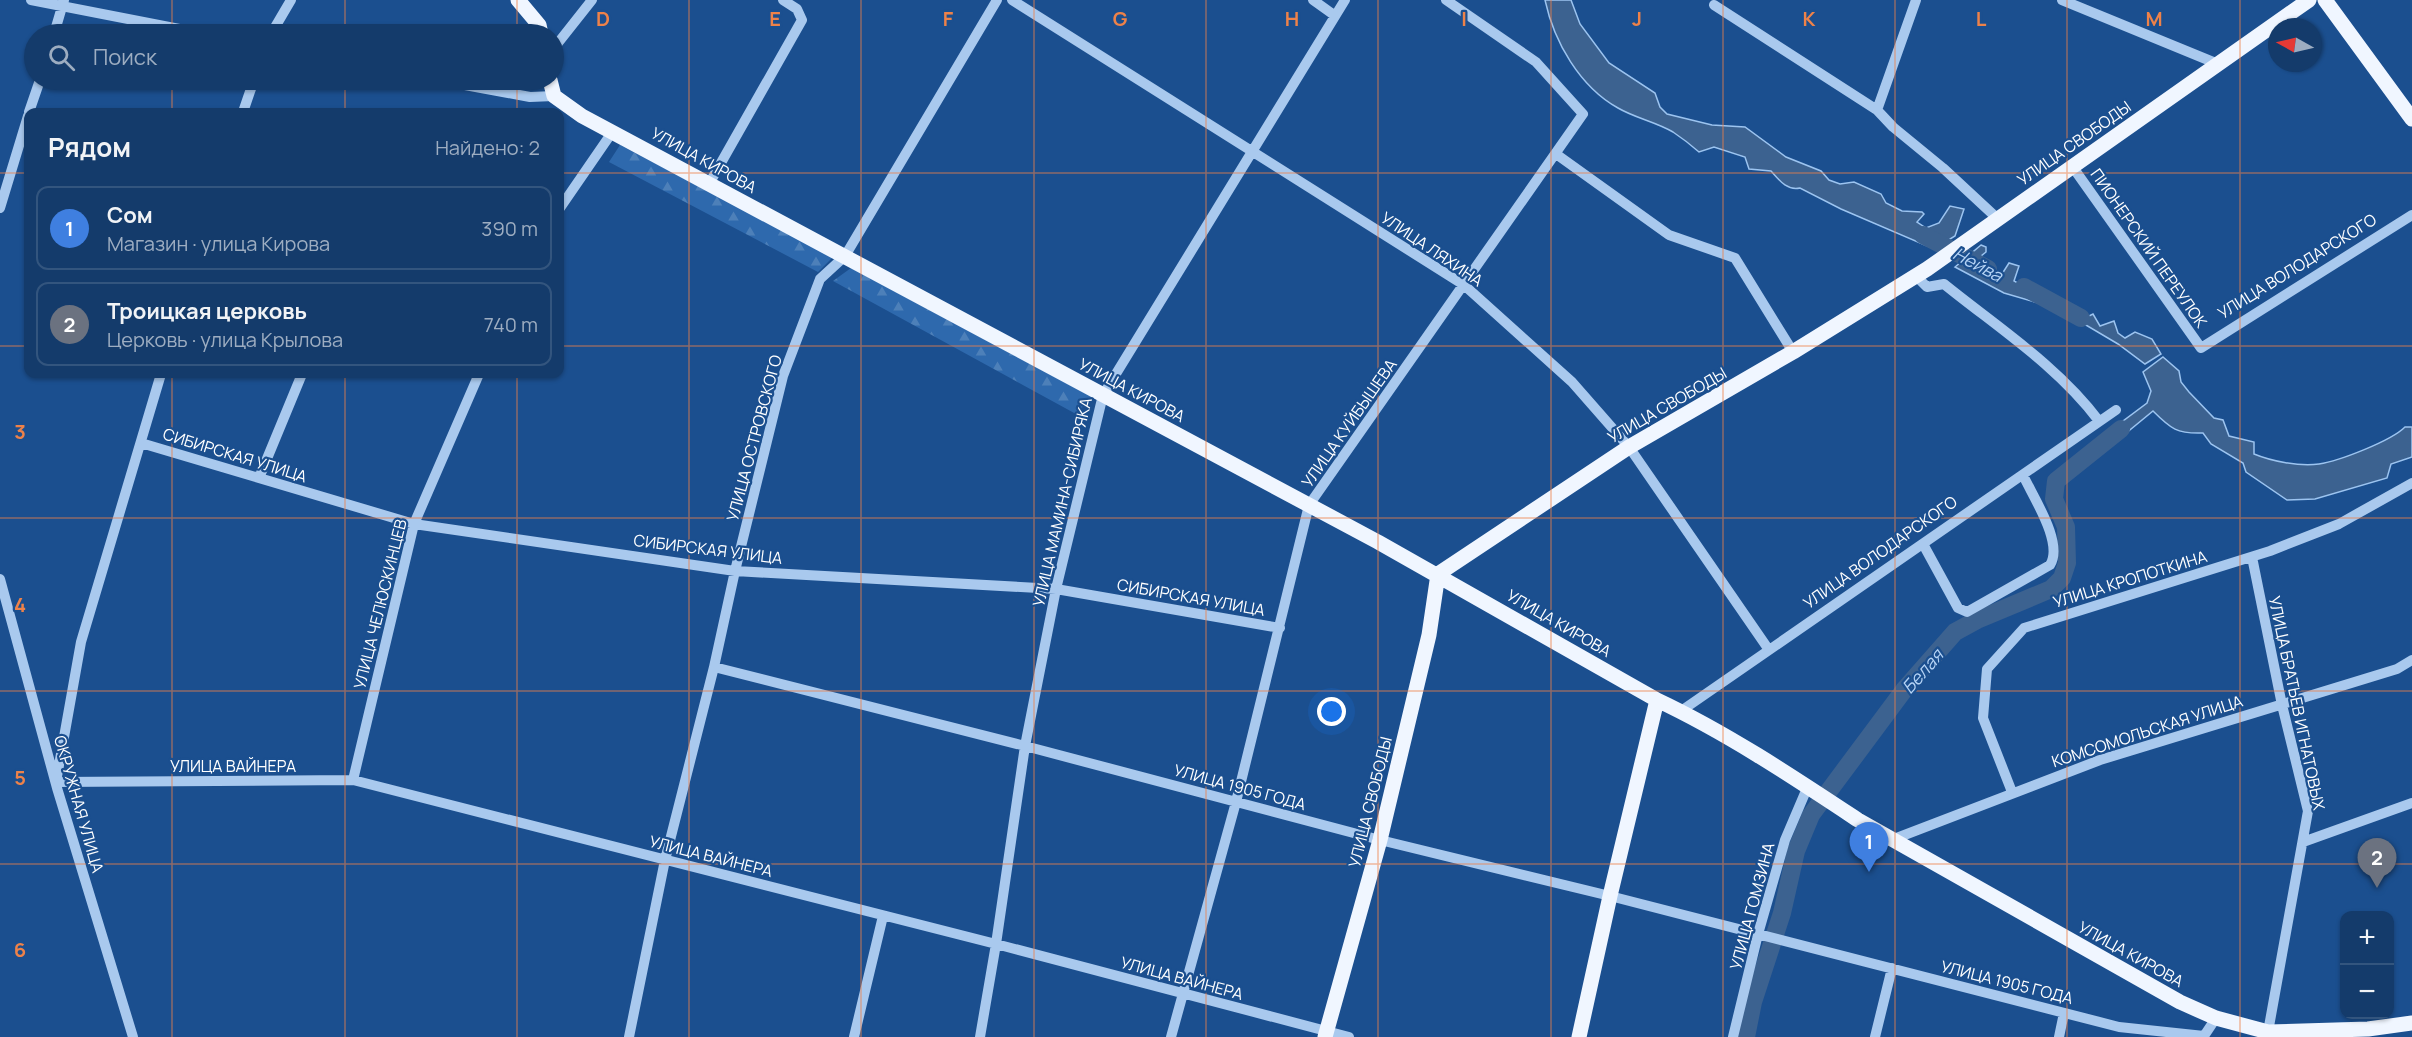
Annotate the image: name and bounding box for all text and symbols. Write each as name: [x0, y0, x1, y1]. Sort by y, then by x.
text: D: [596, 5, 610, 32]
text: E: [769, 5, 781, 32]
text: F: [943, 5, 954, 32]
text: G: [1113, 5, 1128, 32]
text: H: [1285, 5, 1299, 32]
text: I: [1461, 5, 1467, 32]
text: J: [1632, 5, 1642, 32]
text: K: [1803, 5, 1816, 32]
text: L: [1976, 5, 1987, 32]
text: M: [2145, 5, 2163, 32]
north arrow: [2268, 18, 2322, 72]
search box: [24, 24, 564, 90]
icon: search: [45, 41, 78, 74]
text: Поиск: [93, 42, 157, 72]
street label: УЛИЦА СВОБОДЫ: [2013, 96, 2135, 190]
street label: УЛИЦА КИРОВА: [647, 122, 761, 198]
text: Рядом: [48, 129, 131, 165]
text: Найдено: 2: [435, 134, 540, 161]
street label: ПИОНЕРСКИЙ ПЕРЕУЛОК: [2086, 164, 2213, 332]
text: Сом: [107, 200, 153, 230]
street label: УЛИЦА ЛЯХИНА: [1377, 207, 1487, 291]
street label: УЛИЦА ВОЛОДАРСКОГО: [2214, 208, 2381, 324]
text: 1: [65, 215, 74, 242]
text: 390 m: [481, 215, 538, 242]
text: Магазин · улица Кирова: [107, 230, 330, 257]
water label: Нейва: [1949, 241, 2008, 287]
text: Троицкая церковь: [107, 296, 307, 326]
text: 2: [64, 311, 75, 338]
text: 740 m: [484, 311, 538, 338]
text: Церковь · улица Крылова: [107, 326, 343, 353]
street label: УЛИЦА ОСТРОВСКОГО: [721, 352, 787, 524]
street label: УЛИЦА КИРОВА: [1075, 353, 1189, 427]
street label: УЛИЦА КУЙБЫШЕВА: [1296, 354, 1402, 492]
street label: УЛИЦА СВОБОДЫ: [1603, 362, 1731, 448]
street label: УЛИЦА МАМИНА-СИБИРЯКА: [1027, 395, 1097, 609]
text: 3: [14, 418, 26, 445]
street label: СИБИРСКАЯ УЛИЦА: [160, 423, 310, 487]
street label: УЛИЦА ВОЛОДАРСКОГО: [1799, 490, 1962, 613]
street label: УЛИЦА ЧЕЛЮСКИНЦЕВ: [348, 517, 412, 691]
street label: СИБИРСКАЯ УЛИЦА: [632, 529, 784, 569]
street label: УЛИЦА КРОПОТКИНА: [2050, 545, 2210, 613]
street label: СИБИРСКАЯ УЛИЦА: [1115, 573, 1267, 621]
street label: УЛИЦА КИРОВА: [1503, 584, 1615, 662]
text: 4: [14, 591, 26, 618]
street label: УЛИЦА БРАТЬЕВ ИГНАТОВЫХ: [2264, 594, 2331, 812]
water label: Белая: [1896, 642, 1949, 698]
street label: КОМСОМОЛЬСКАЯ УЛИЦА: [2049, 690, 2245, 772]
your location: [1317, 697, 1346, 726]
street label: ОКРУЖНАЯ УЛИЦА: [49, 733, 109, 875]
street label: УЛИЦА СВОБОДЫ: [1343, 734, 1397, 870]
street label: УЛИЦА ВАЙНЕРА: [170, 755, 296, 777]
street label: УЛИЦА 1905 ГОДА: [1172, 759, 1308, 815]
text: 5: [14, 764, 26, 791]
pin: 1: [1850, 822, 1888, 872]
street label: УЛИЦА ВАЙНЕРА: [647, 830, 775, 882]
pin: 2: [2358, 838, 2396, 888]
street label: УЛИЦА ГОМЗИНА: [1724, 840, 1780, 972]
map controls: [2340, 911, 2394, 1019]
button: +: [2340, 911, 2394, 965]
street label: УЛИЦА КИРОВА: [2074, 916, 2188, 992]
text: 6: [14, 936, 26, 963]
street label: УЛИЦА ВАЙНЕРА: [1118, 951, 1246, 1005]
street label: УЛИЦА 1905 ГОДА: [1938, 955, 2076, 1009]
button: −: [2340, 965, 2394, 1019]

